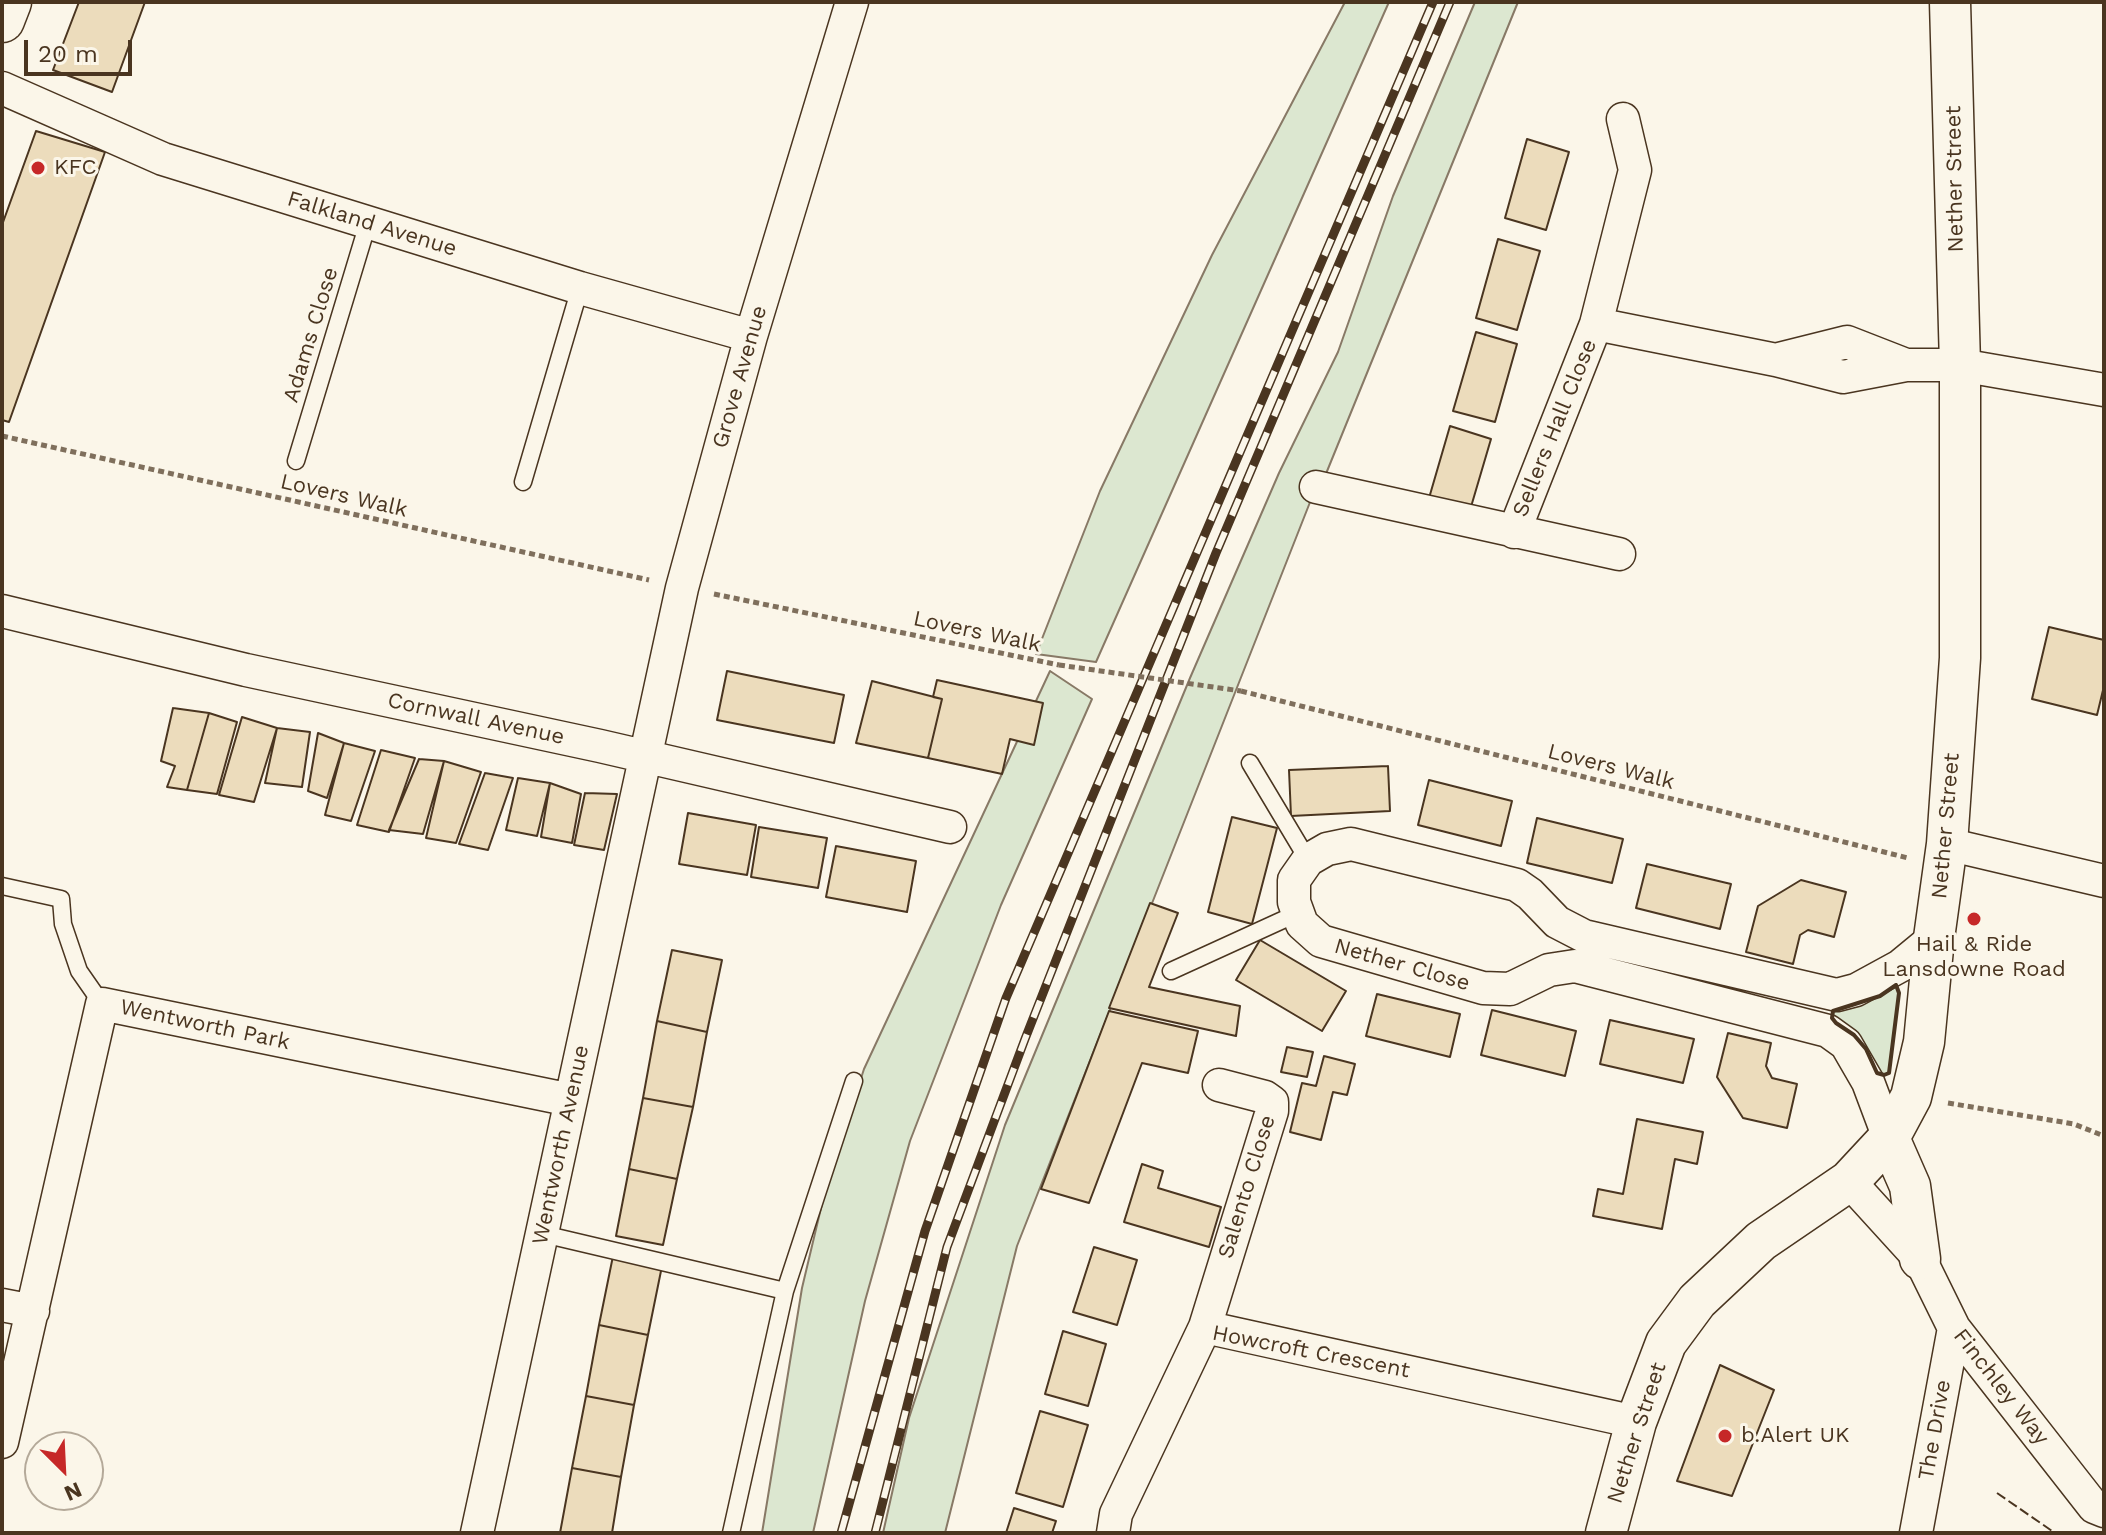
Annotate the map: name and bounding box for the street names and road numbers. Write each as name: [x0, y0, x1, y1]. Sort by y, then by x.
street label: Nether Street: [1941, 105, 1969, 253]
street label: Falkland Avenue: [284, 186, 460, 262]
street label: Adams Close: [278, 264, 344, 406]
street label: Grove Avenue: [707, 303, 773, 451]
street label: Sellers Hall Close: [1507, 335, 1603, 521]
street label: Lovers Walk: [278, 469, 410, 523]
street label: Lovers Walk: [911, 606, 1043, 658]
street label: Cornwall Avenue: [385, 687, 567, 751]
street label: Lovers Walk: [1545, 739, 1677, 795]
street label: Nether Street: [1926, 752, 1966, 900]
street label: Nether Close: [1331, 933, 1473, 997]
street label: Wentworth Park: [118, 994, 292, 1056]
street label: Wentworth Avenue: [527, 1043, 595, 1247]
street label: Salento Close: [1213, 1112, 1281, 1262]
street label: Howcroft Crescent: [1210, 1320, 1412, 1384]
street label: Finchley Way: [1947, 1324, 2055, 1450]
street label: Nether Street: [1602, 1359, 1672, 1507]
street label: The Drive: [1913, 1378, 1957, 1482]

